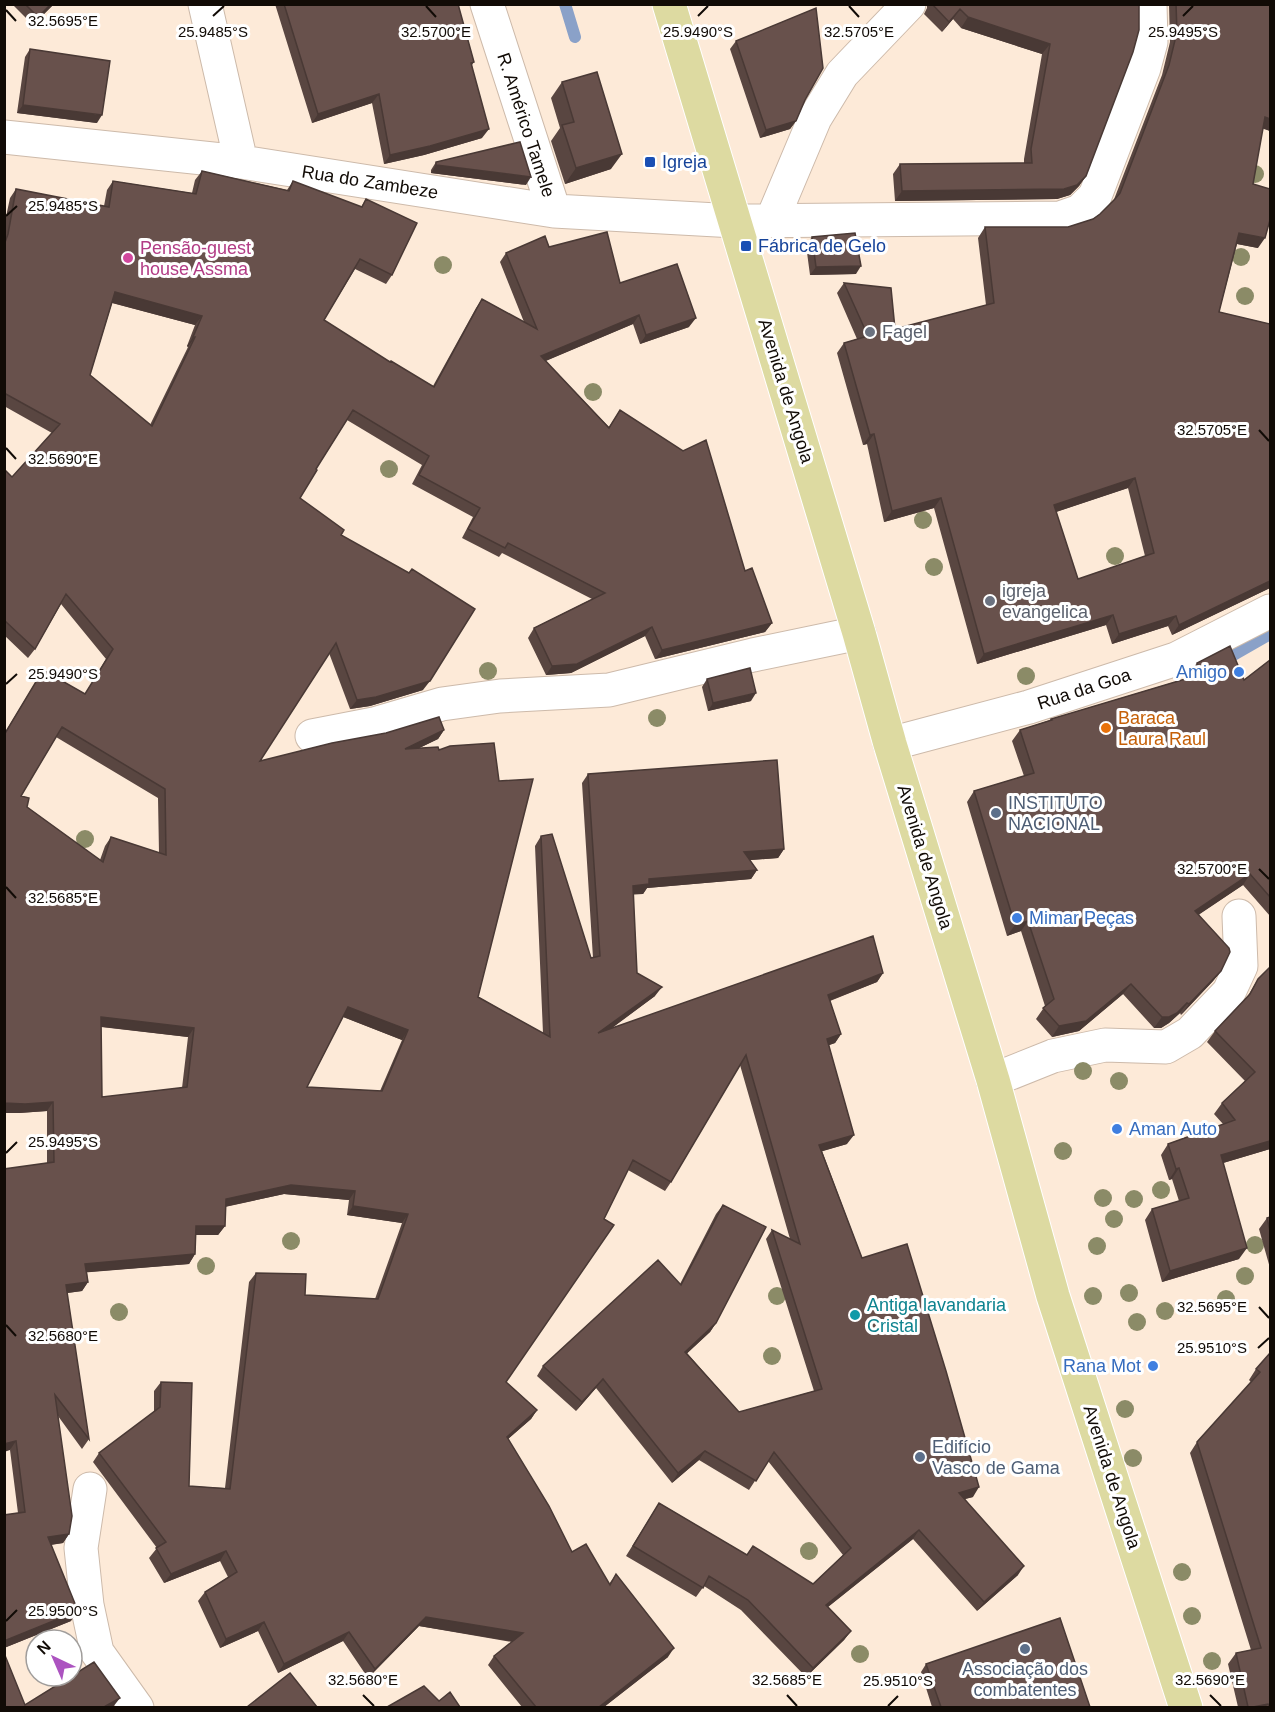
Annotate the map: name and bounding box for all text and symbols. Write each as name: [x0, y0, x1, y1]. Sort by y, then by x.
text: 32.5695°E: [28, 12, 98, 29]
text: 25.9485°S: [178, 23, 248, 40]
text: 32.5700°E: [401, 23, 471, 40]
text: 25.9490°S: [663, 23, 733, 40]
text: 32.5705°E: [824, 23, 894, 40]
text: 25.9495°S: [1148, 23, 1218, 40]
street label: R. Américo Tamele: [493, 50, 559, 200]
place label: Igreja: [662, 152, 708, 172]
marker: Igreja: [643, 155, 657, 169]
street label: Rua do Zambeze: [300, 161, 440, 203]
text: 25.9485°S: [28, 197, 98, 214]
place label: Fábrica de Gelo: [758, 236, 886, 256]
place label: Pensão-guest house Assma: [140, 238, 251, 279]
marker: Fábrica de Gelo: [739, 239, 753, 253]
marker: Pensão-guest house Assma: [121, 251, 135, 265]
street label: Avenida de Angola: [755, 316, 818, 466]
place label: Fagel: [882, 322, 927, 342]
marker: Fagel: [863, 325, 877, 339]
text: 32.5705°E: [1177, 421, 1247, 438]
text: 32.5690°E: [28, 450, 98, 467]
place label: igreja evangelica: [1002, 581, 1089, 622]
marker: igreja evangelica: [983, 594, 997, 608]
place label: Amigo: [1176, 662, 1227, 682]
street label: Rua da Goa: [1035, 664, 1134, 714]
text: 25.9490°S: [28, 665, 98, 682]
marker: Amigo: [1232, 665, 1246, 679]
place label: Baraca Laura Raul: [1118, 708, 1206, 749]
marker: Baraca Laura Raul: [1099, 721, 1113, 735]
street label: Avenida de Angola: [894, 782, 957, 932]
place label: INSTITUTO NACIONAL: [1008, 793, 1103, 834]
marker: INSTITUTO NACIONAL: [989, 806, 1003, 820]
text: 32.5700°E: [1177, 860, 1247, 877]
text: 32.5685°E: [28, 889, 98, 906]
place label: Mimar Peças: [1029, 908, 1134, 928]
marker: Mimar Peças: [1010, 911, 1024, 925]
place label: Aman Auto: [1129, 1119, 1217, 1139]
marker: Aman Auto: [1110, 1122, 1124, 1136]
text: 25.9495°S: [28, 1133, 98, 1150]
place label: Antiga lavandaria Cristal: [867, 1295, 1007, 1336]
text: 32.5695°E: [1177, 1298, 1247, 1315]
marker: Antiga lavandaria Cristal: [848, 1308, 862, 1322]
text: 32.5680°E: [28, 1327, 98, 1344]
text: 25.9510°S: [1177, 1339, 1247, 1356]
place label: Rana Mot: [1063, 1356, 1141, 1376]
marker: Rana Mot: [1146, 1359, 1160, 1373]
street label: Avenida de Angola: [1079, 1403, 1145, 1552]
place label: Edifício Vasco de Gama: [932, 1437, 1061, 1478]
marker: Edifício Vasco de Gama: [913, 1450, 927, 1464]
text: 25.9500°S: [28, 1602, 98, 1619]
north arrow: [24, 1628, 84, 1688]
text: N: [34, 1637, 54, 1658]
marker: Associação dos combatentes: [1018, 1642, 1032, 1656]
place label: Associação dos combatentes: [962, 1659, 1088, 1700]
text: 32.5680°E: [328, 1671, 398, 1688]
text: 32.5685°E: [752, 1671, 822, 1688]
text: 32.5690°E: [1175, 1671, 1245, 1688]
text: 25.9510°S: [863, 1672, 933, 1689]

